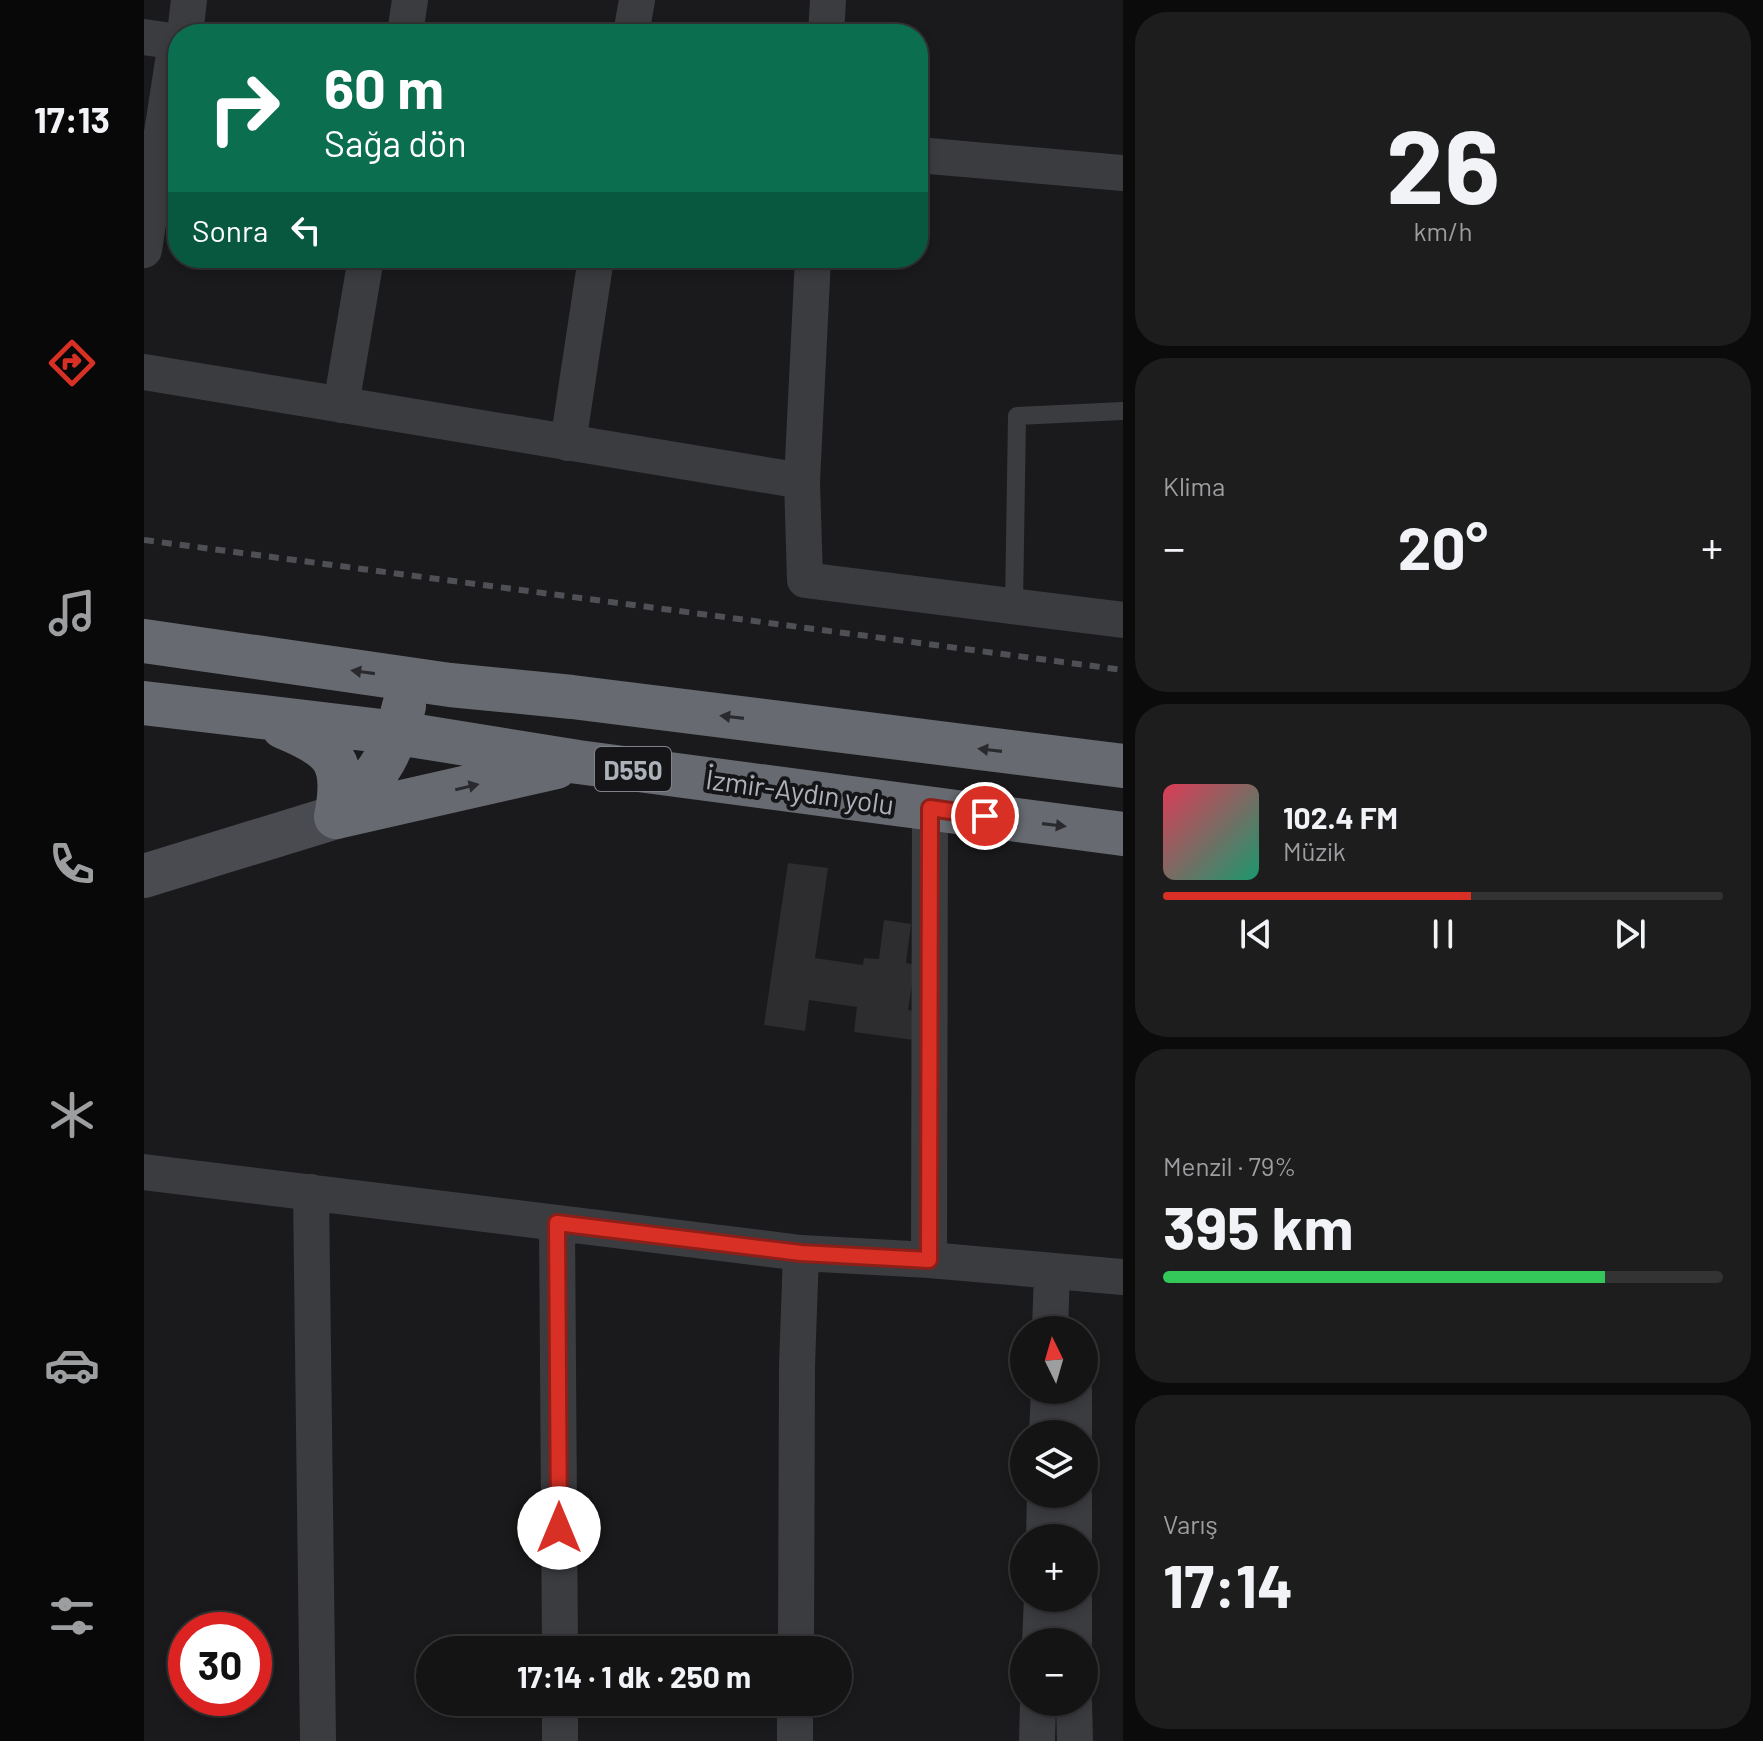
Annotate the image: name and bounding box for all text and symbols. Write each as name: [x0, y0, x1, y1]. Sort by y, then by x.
text: 60 m: [324, 53, 444, 120]
icon: right: [192, 56, 296, 160]
text: 17:13: [34, 97, 110, 140]
text: 26: [1386, 100, 1500, 225]
text: Sağa dön: [324, 121, 467, 164]
icon: left: [284, 208, 328, 252]
text: Sonra: [192, 212, 268, 248]
text: km/h: [1414, 215, 1472, 246]
icon: directions: [44, 335, 100, 391]
text: Klima: [1163, 470, 1225, 501]
text: 20°: [1398, 510, 1488, 582]
text: −: [1163, 520, 1185, 573]
text: +: [1701, 520, 1723, 573]
icon: music: [44, 585, 100, 641]
one-way arrow: [350, 665, 375, 678]
one-way arrow: [719, 711, 744, 724]
one-way arrow: [977, 743, 1002, 756]
road number: D550: [595, 747, 671, 791]
street label: İzmir-Aydın yolu: [704, 761, 896, 821]
one-way arrow: [454, 780, 479, 793]
pin: [951, 782, 1019, 850]
icon: arrive: [963, 794, 1007, 838]
text: 102.4 FM: [1283, 799, 1398, 835]
one-way arrow: [1042, 818, 1067, 831]
text: Müzik: [1283, 835, 1346, 866]
icon: phone: [44, 836, 100, 892]
icon: previous: [1234, 912, 1278, 956]
icon: pause: [1421, 912, 1465, 956]
icon: next: [1608, 912, 1652, 956]
icon: climate: [44, 1087, 100, 1143]
text: Menzil · 79%: [1163, 1150, 1296, 1181]
text: 395 km: [1163, 1190, 1354, 1262]
north arrow: [1010, 1316, 1098, 1404]
map controls: [1010, 1316, 1098, 1716]
icon: car: [44, 1337, 100, 1393]
button: layers: [1010, 1420, 1098, 1508]
position arrow: [517, 1486, 601, 1570]
text: Varış: [1163, 1508, 1218, 1539]
button: +: [1010, 1524, 1098, 1612]
text: 17:14: [1163, 1548, 1293, 1620]
icon: filters: [44, 1588, 100, 1644]
speed limit sign: 30: [168, 1612, 272, 1716]
button: −: [1010, 1628, 1098, 1716]
text: 17:14 · 1 dk · 250 m: [517, 1658, 751, 1694]

